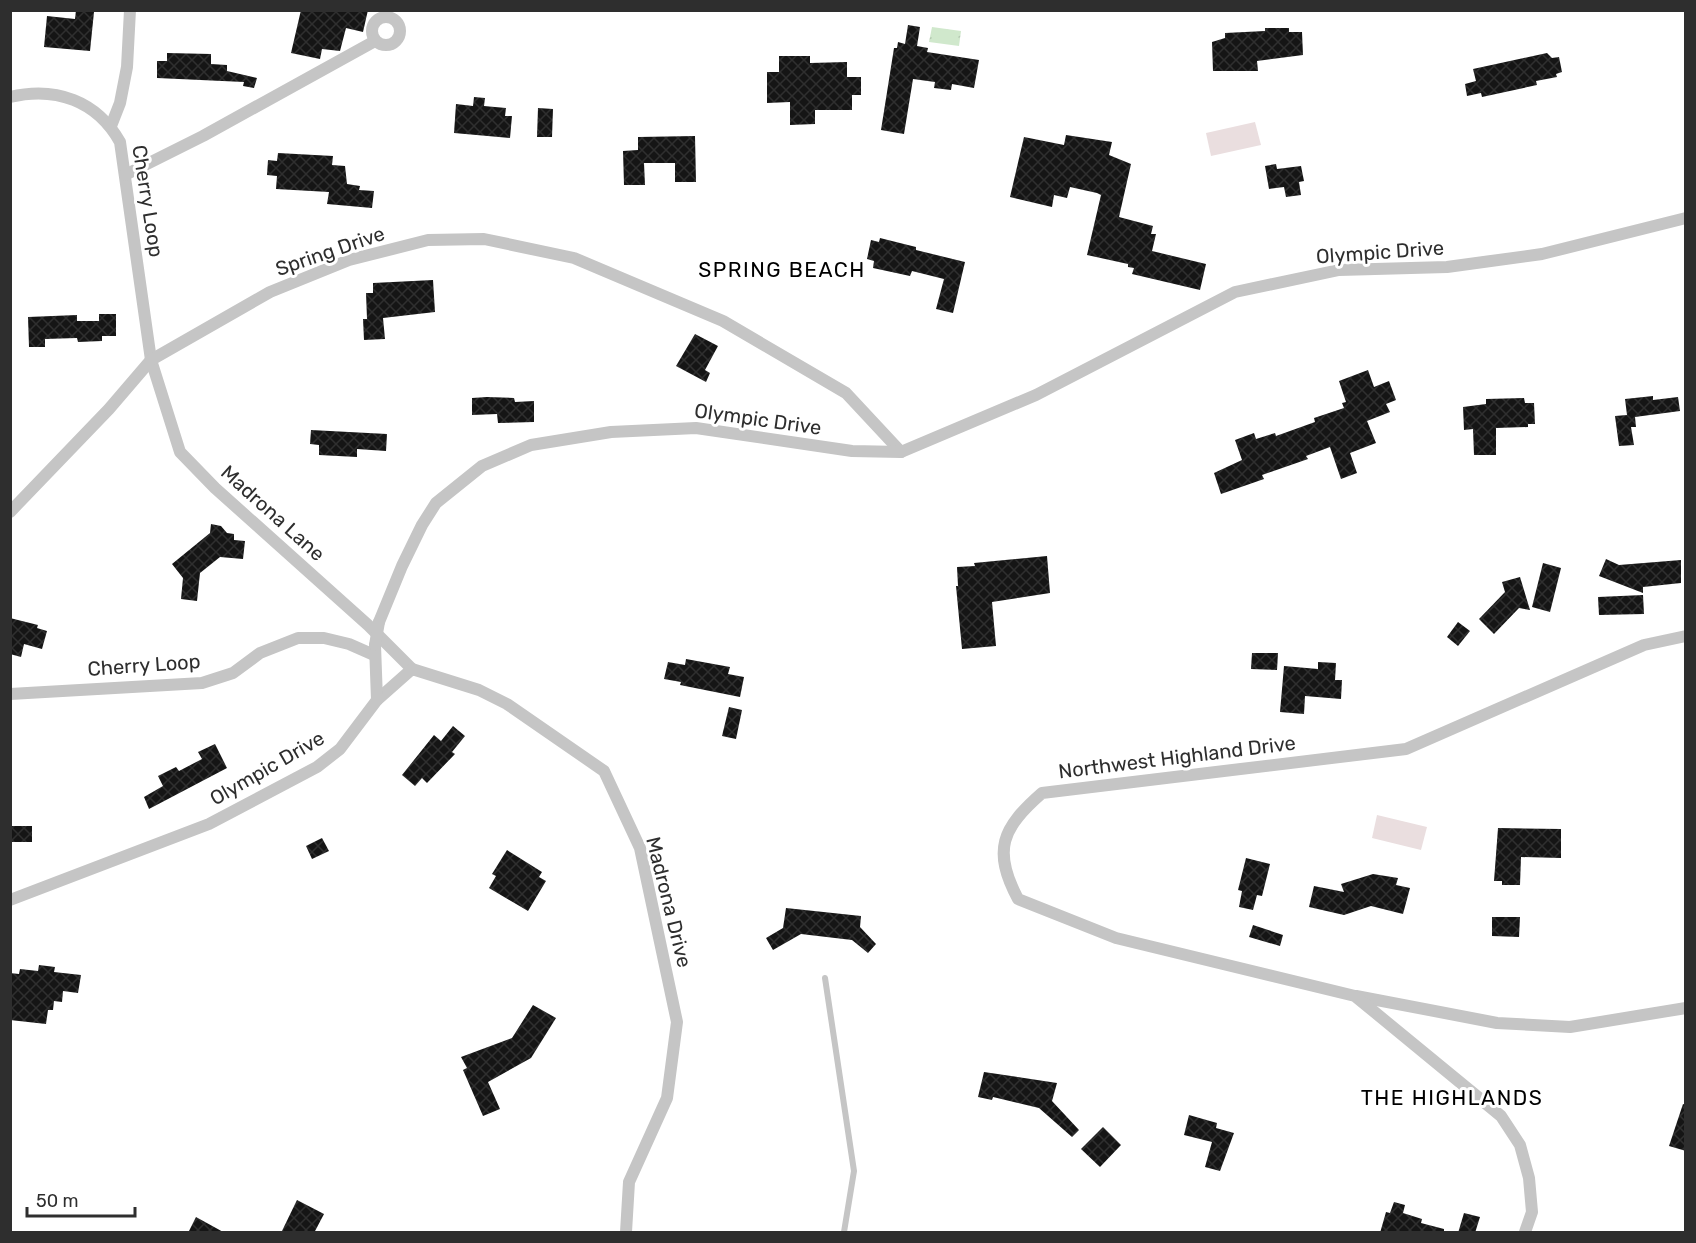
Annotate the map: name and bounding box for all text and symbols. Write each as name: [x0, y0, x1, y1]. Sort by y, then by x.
street label: Cherry Loop: [127, 143, 169, 259]
street label: Spring Drive: [272, 221, 388, 281]
street label: Olympic Drive: [1315, 236, 1445, 268]
district label: SPRING BEACH: [698, 257, 866, 282]
street label: Olympic Drive: [693, 398, 823, 440]
street label: Madrona Lane: [216, 460, 330, 566]
street label: Cherry Loop: [87, 649, 201, 681]
street label: Olympic Drive: [206, 726, 328, 810]
street label: Northwest Highland Drive: [1057, 731, 1297, 783]
street label: Madrona Drive: [641, 834, 697, 970]
district label: THE HIGHLANDS: [1361, 1085, 1543, 1110]
scale bar: [27, 1180, 135, 1218]
text: 50 m: [36, 1190, 79, 1212]

